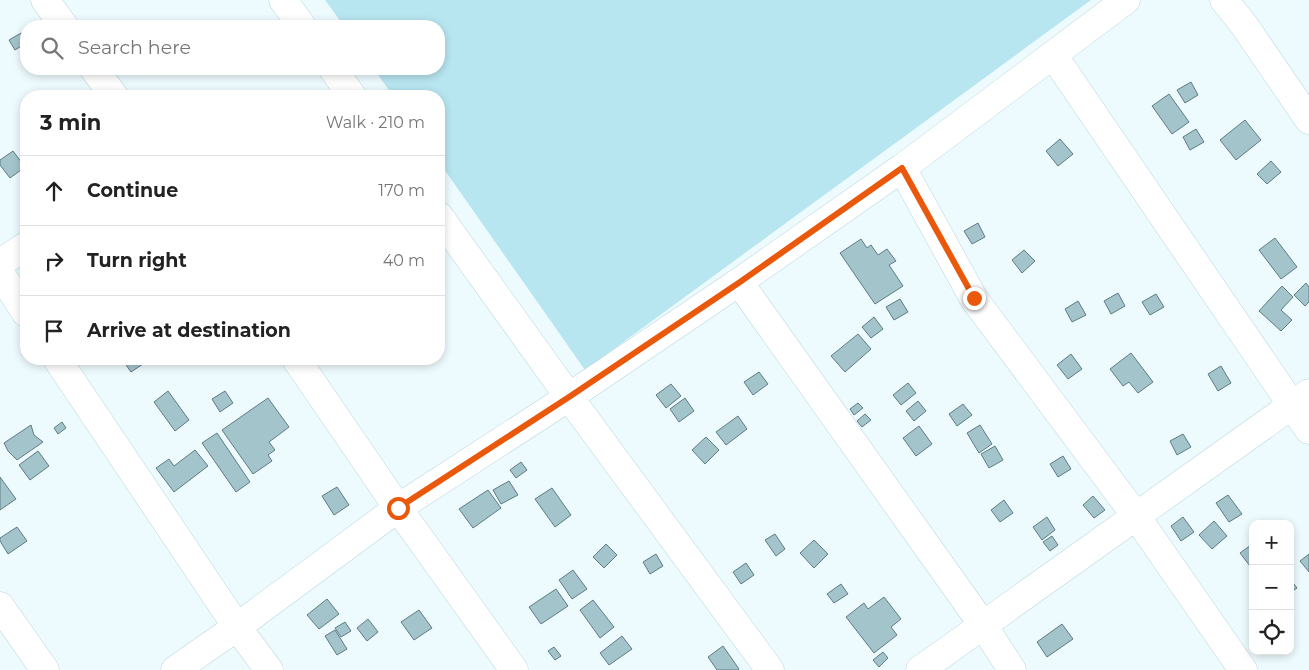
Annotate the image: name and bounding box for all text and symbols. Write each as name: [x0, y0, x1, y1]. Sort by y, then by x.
search box: [20, 20, 445, 75]
icon: search: [38, 34, 66, 62]
text: Search here: [78, 36, 191, 59]
text: 3 min: [40, 110, 101, 135]
text: Walk · 210 m: [326, 113, 425, 132]
icon: ahead: [40, 177, 68, 205]
text: Continue: [87, 179, 178, 202]
text: 170 m: [378, 181, 425, 200]
icon: right: [40, 247, 68, 275]
text: Turn right: [87, 249, 187, 272]
text: 40 m: [383, 251, 425, 270]
route end: [963, 287, 986, 310]
icon: arrive: [40, 317, 68, 345]
text: Arrive at destination: [87, 319, 291, 342]
route start: [387, 497, 410, 520]
map controls: [1249, 520, 1294, 655]
button: +: [1249, 520, 1294, 565]
button: −: [1249, 565, 1294, 610]
button: locate: [1249, 610, 1294, 655]

